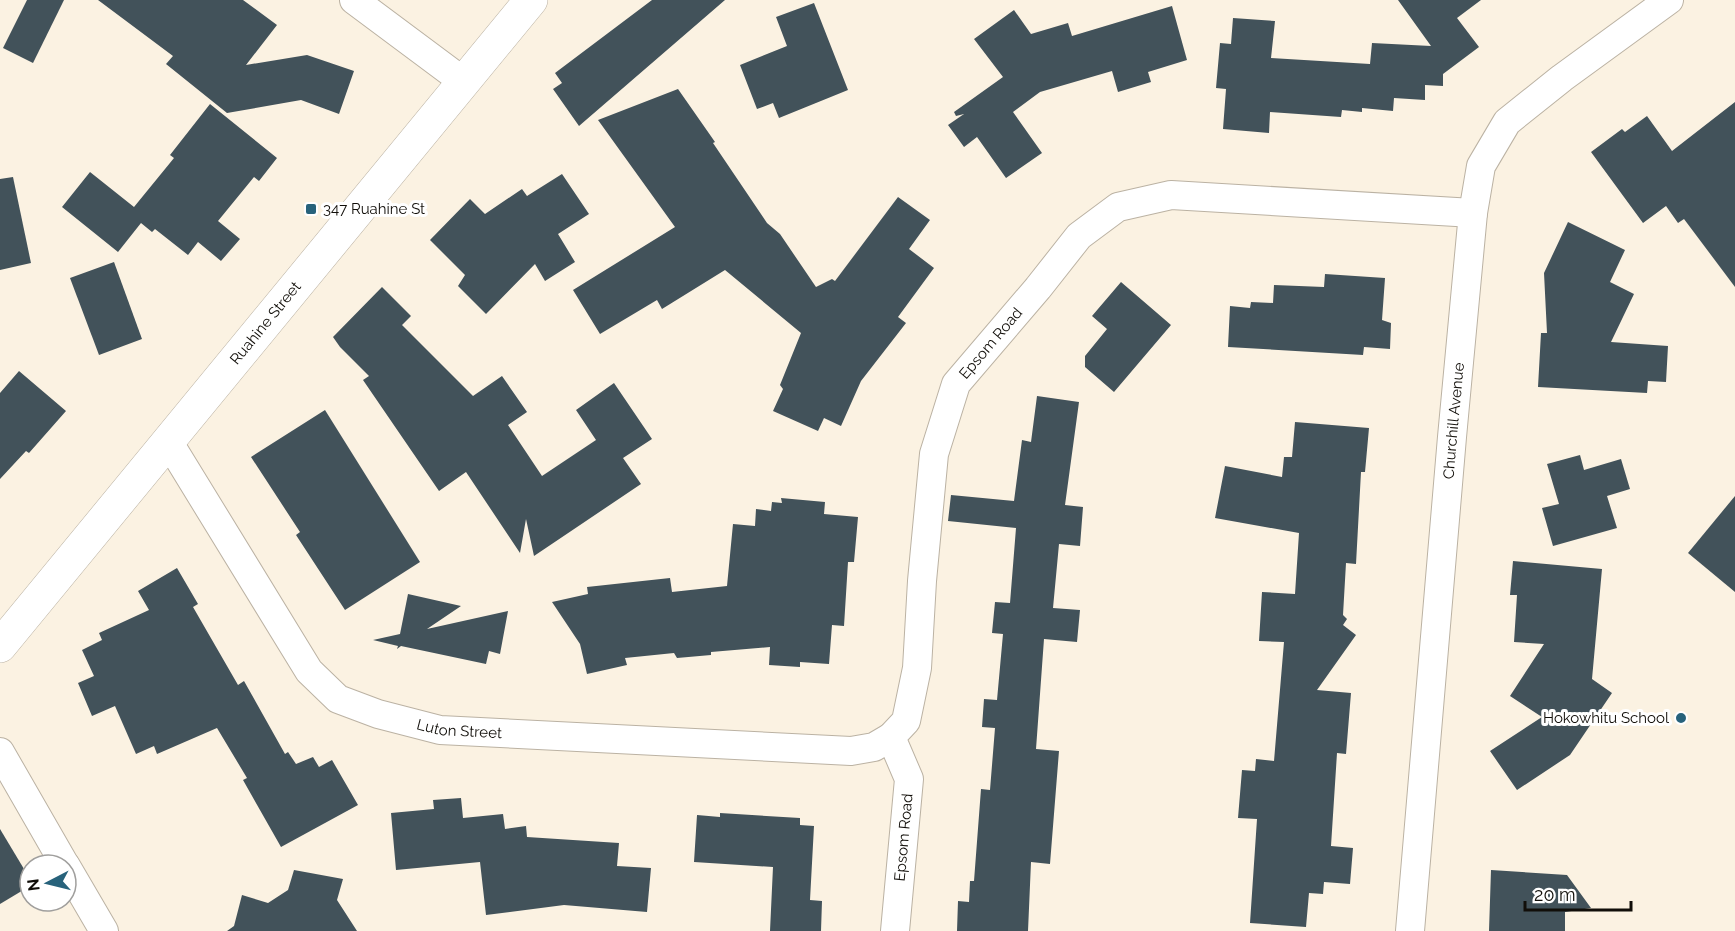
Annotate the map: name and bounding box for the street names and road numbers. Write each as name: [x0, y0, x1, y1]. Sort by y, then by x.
street label: Ruahine Street: [226, 278, 305, 368]
street label: Epsom Road: [955, 304, 1026, 383]
street label: Churchill Avenue: [1439, 362, 1468, 480]
street label: Luton Street: [415, 715, 502, 742]
street label: Epsom Road: [891, 793, 917, 882]

